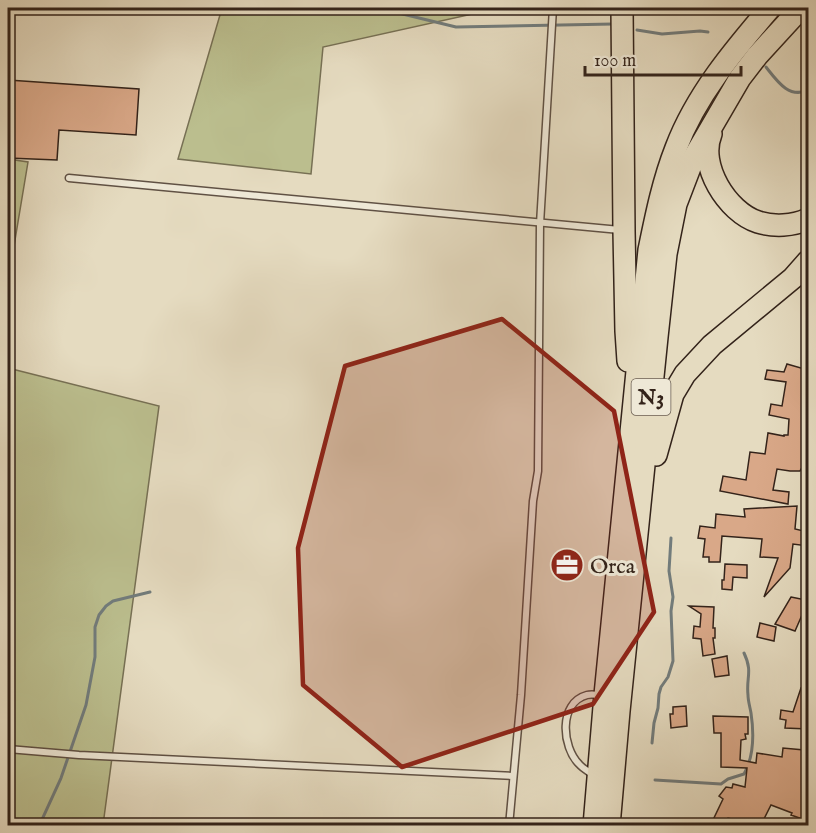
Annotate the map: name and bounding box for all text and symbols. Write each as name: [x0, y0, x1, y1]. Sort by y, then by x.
scale bar: [585, 39, 741, 77]
text: 100 m: [594, 50, 636, 73]
road number: N3: [632, 379, 670, 415]
office icon: Orca: [549, 547, 585, 583]
place label: Orca: [590, 553, 636, 581]

